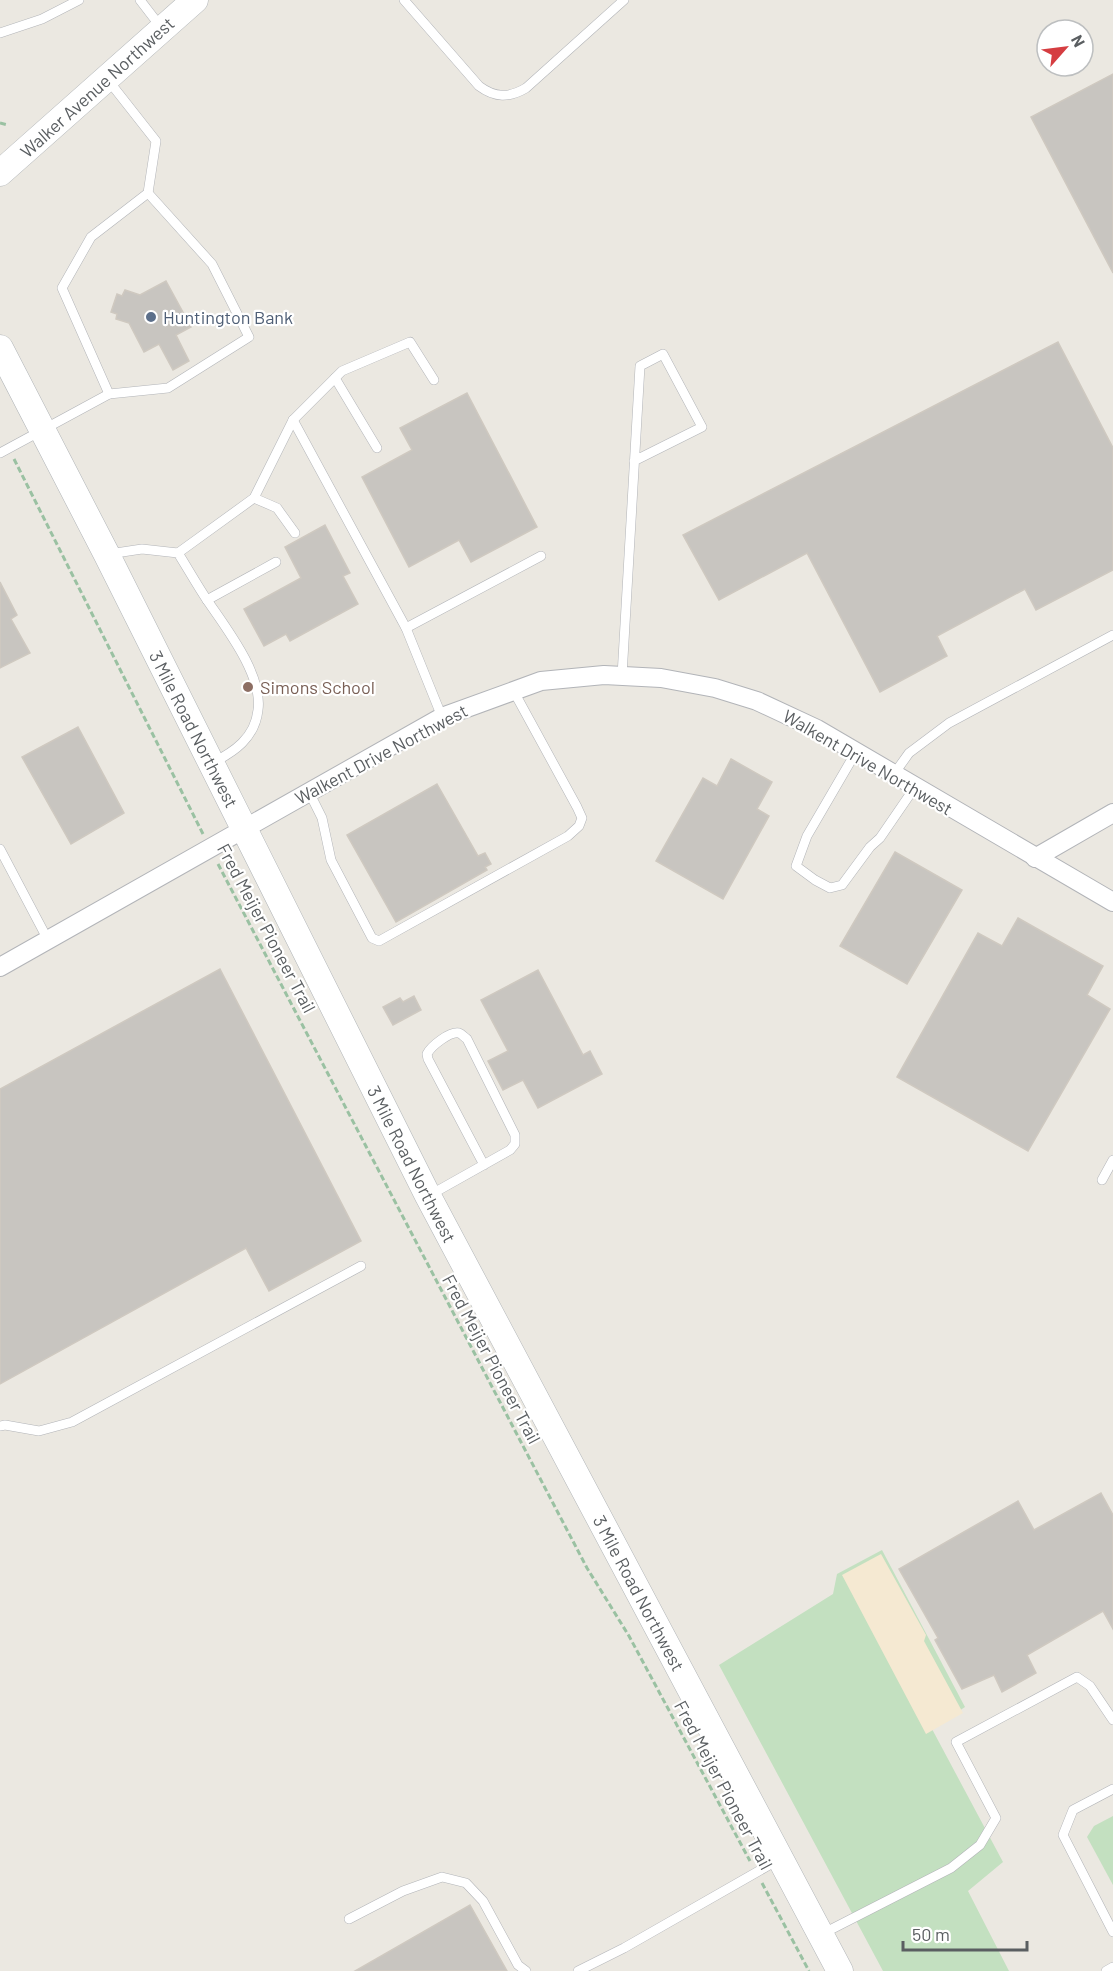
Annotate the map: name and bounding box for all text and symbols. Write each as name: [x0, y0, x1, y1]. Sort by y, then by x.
street label: Walker Avenue Northwest: [15, 12, 179, 162]
north arrow: [1035, 18, 1095, 78]
text: N: [1068, 32, 1090, 50]
place label: Huntington Bank: [163, 306, 293, 328]
marker: Huntington Bank: [144, 310, 158, 324]
street label: 3 Mile Road Northwest: [145, 647, 243, 811]
place label: Simons School: [260, 676, 375, 698]
marker: Simons School: [241, 680, 255, 694]
street label: Walkent Drive Northwest: [291, 699, 471, 809]
street label: Walkent Drive Northwest: [779, 704, 957, 820]
street label: Fred Meijer Pioneer Trail: [213, 840, 321, 1016]
street label: 3 Mile Road Northwest: [363, 1082, 461, 1246]
street label: Fred Meijer Pioneer Trail: [438, 1271, 546, 1447]
street label: 3 Mile Road Northwest: [589, 1511, 689, 1675]
street label: Fred Meijer Pioneer Trail: [670, 1697, 778, 1873]
scale bar: [903, 1914, 1028, 1952]
text: 50 m: [912, 1923, 950, 1945]

